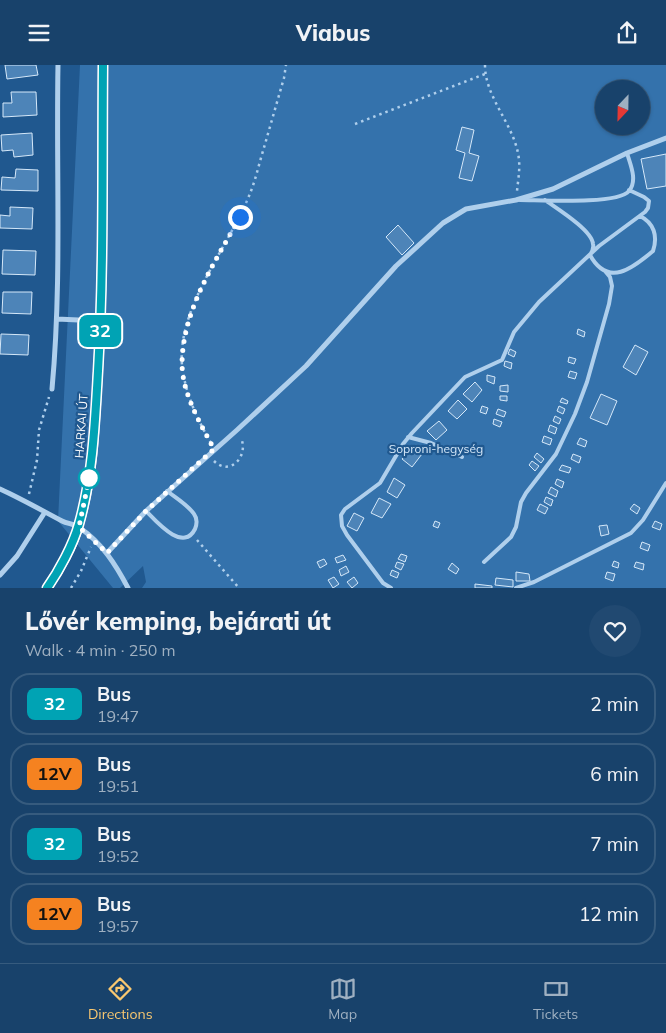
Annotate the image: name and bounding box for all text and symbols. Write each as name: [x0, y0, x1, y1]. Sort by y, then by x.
icon: menu: [25, 19, 53, 47]
text: Viabus: [296, 19, 370, 47]
icon: share: [613, 19, 641, 47]
north arrow: [595, 80, 650, 135]
map controls: [595, 80, 650, 135]
your location: [228, 205, 253, 230]
line badge: 32: [78, 315, 122, 347]
text: 32: [89, 319, 111, 342]
street label: HARKAI ÚT: [71, 392, 91, 459]
park label: Soproni-hegység: [389, 441, 483, 456]
unlabelled marker: [78, 467, 100, 489]
button: heart: [589, 605, 641, 657]
text: Lővér kemping, bejárati út: [25, 606, 331, 636]
text: Walk · 4 min · 250 m: [25, 640, 176, 660]
text: Bus: [97, 682, 131, 706]
text: 32: [44, 692, 65, 715]
text: 2 min: [590, 692, 639, 716]
text: 19:47: [97, 706, 139, 726]
text: Bus: [97, 752, 131, 776]
text: 12V: [37, 762, 72, 785]
text: 6 min: [590, 762, 639, 786]
text: 19:51: [97, 776, 139, 796]
text: Bus: [97, 822, 131, 846]
text: 32: [44, 832, 65, 855]
text: 7 min: [590, 832, 639, 856]
text: 19:52: [97, 846, 139, 866]
text: Bus: [97, 892, 131, 916]
text: 12V: [37, 902, 72, 925]
text: 12 min: [579, 902, 639, 926]
text: 19:57: [97, 916, 139, 936]
tab: Directions: [88, 975, 153, 1023]
tab: Map: [328, 975, 357, 1023]
tab: Tickets: [533, 975, 578, 1023]

